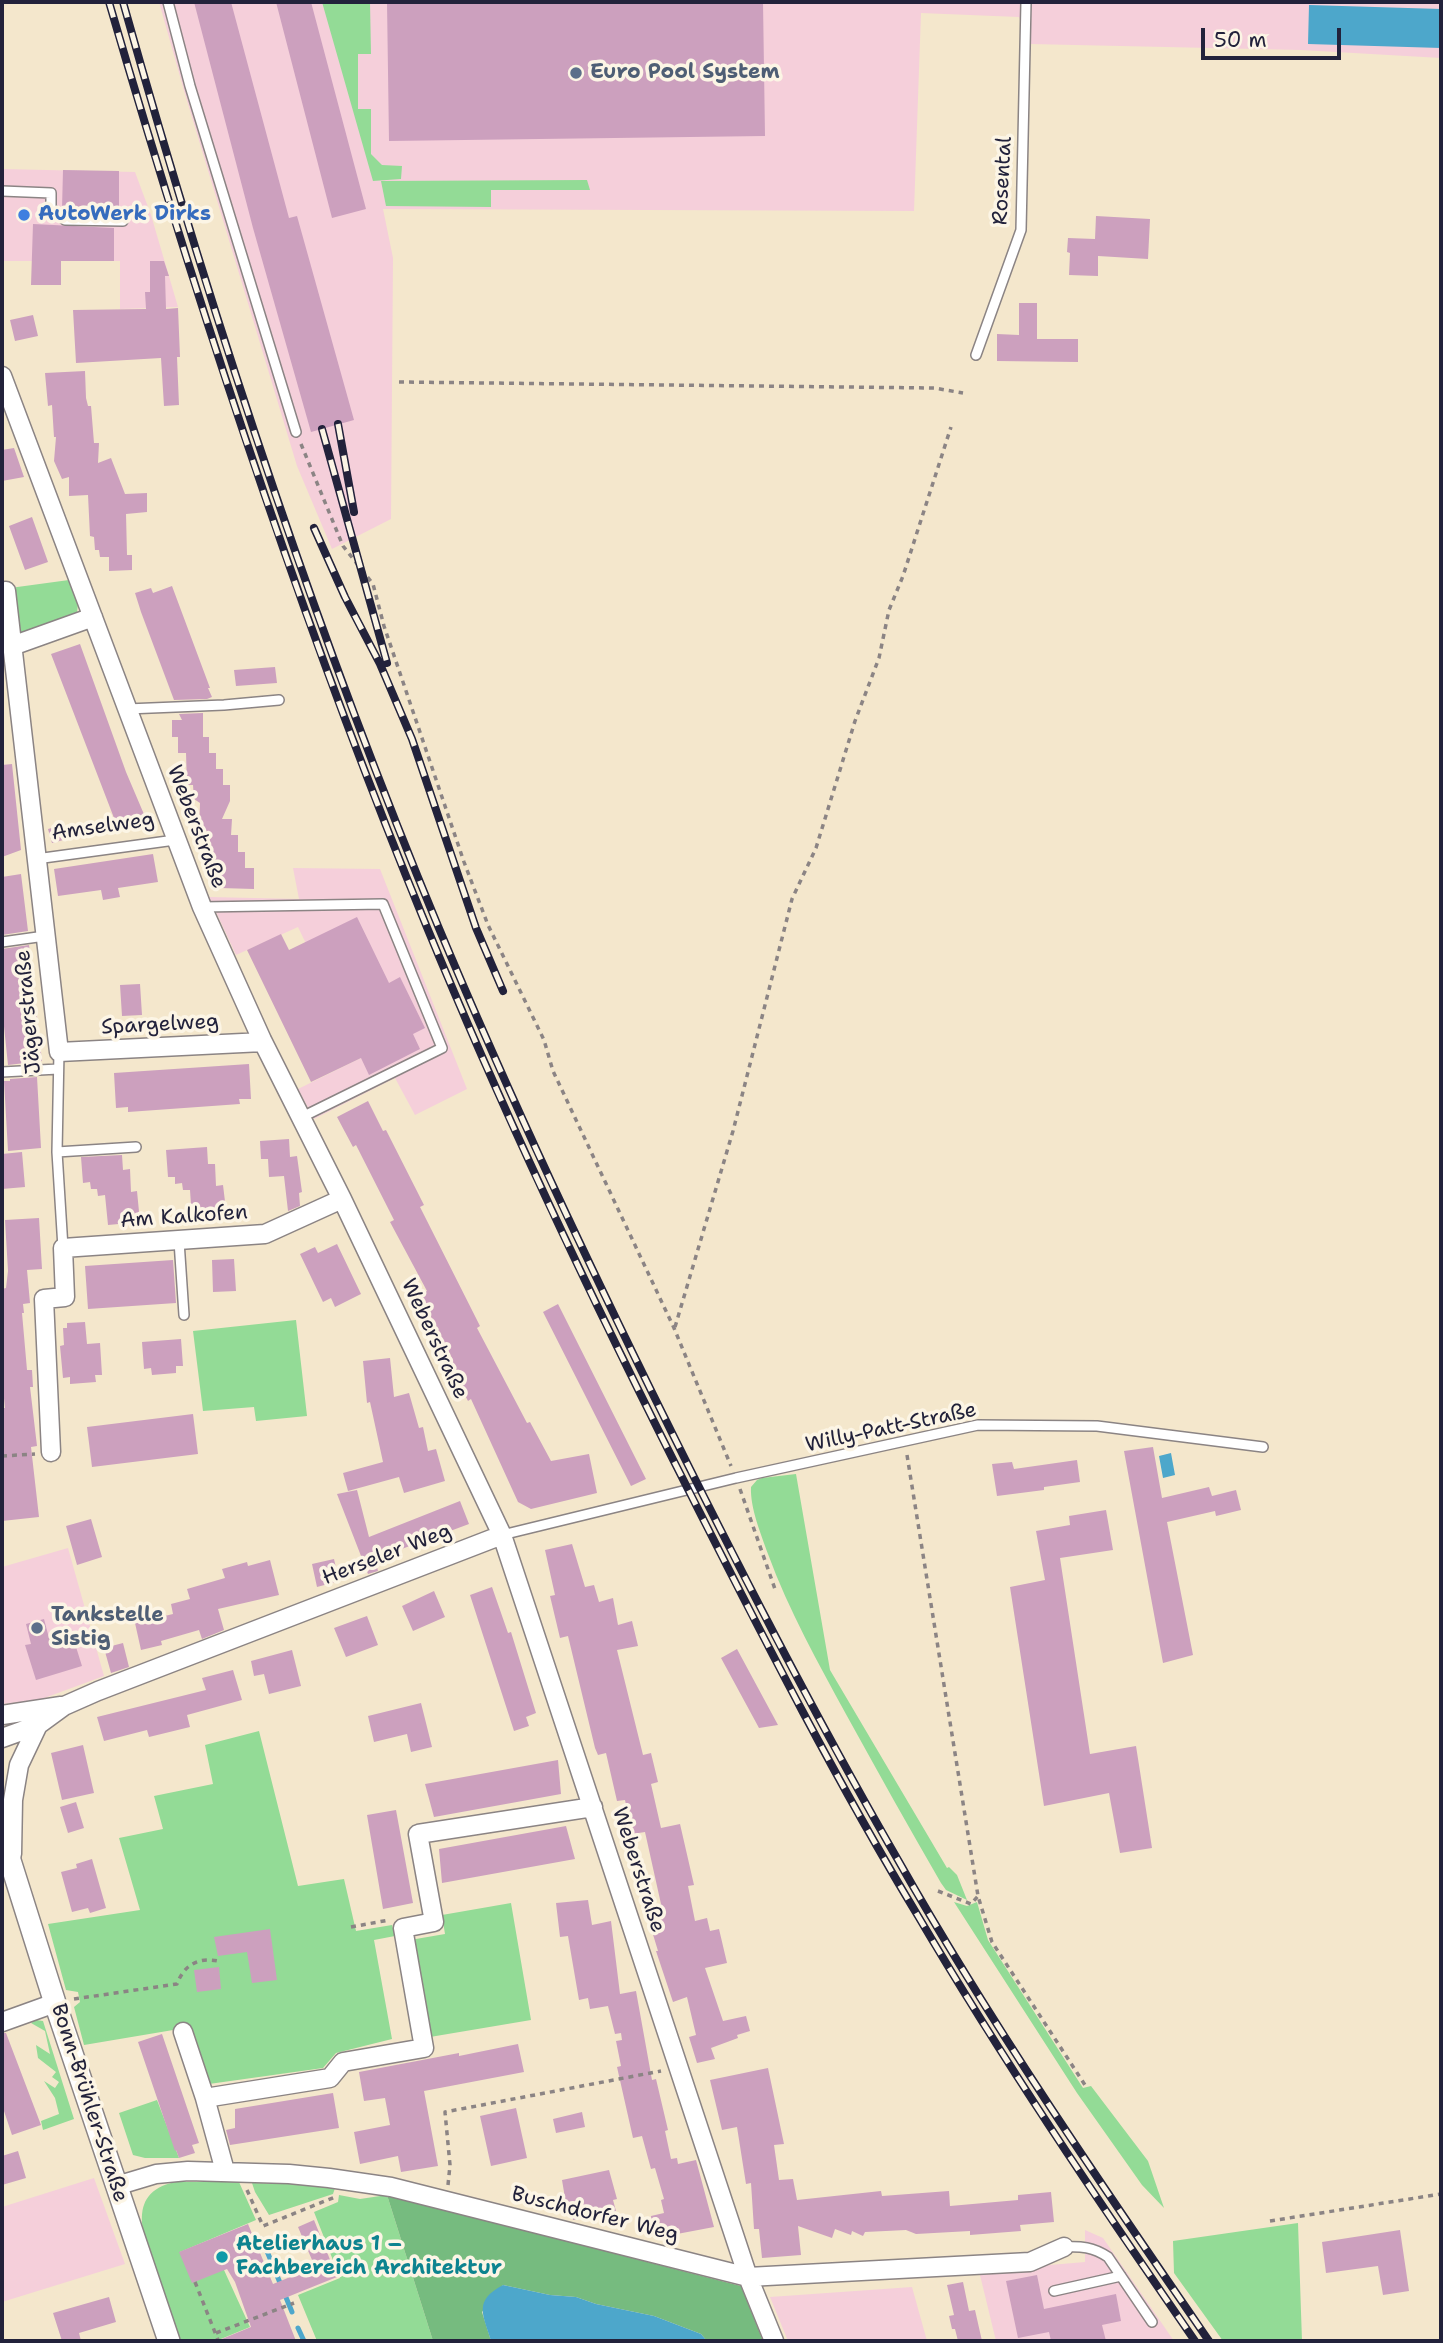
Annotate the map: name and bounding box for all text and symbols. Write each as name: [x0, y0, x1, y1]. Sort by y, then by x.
scale bar: [1205, 14, 1345, 58]
text: 50 m: [1214, 26, 1267, 54]
place label: Euro Pool System: [590, 60, 780, 86]
marker: Euro Pool System: [568, 65, 584, 81]
street label: Rosental: [988, 136, 1018, 226]
place label: AutoWerk Dirks: [38, 202, 211, 228]
marker: AutoWerk Dirks: [16, 207, 32, 223]
street label: Weberstraße: [161, 762, 231, 892]
street label: Amselweg: [50, 807, 156, 847]
street label: Jägerstraße: [11, 949, 47, 1075]
street label: Spargelweg: [101, 1009, 219, 1041]
street label: Am Kalkofen: [119, 1200, 249, 1234]
street label: Weberstraße: [395, 1275, 473, 1403]
street label: Willy-Patt-Straße: [803, 1398, 979, 1458]
street label: Herseler Weg: [319, 1519, 455, 1591]
place label: Tankstelle Sistig: [51, 1603, 164, 1653]
marker: Tankstelle Sistig: [29, 1620, 45, 1636]
street label: Weberstraße: [606, 1804, 670, 1936]
street label: Bonn-Brühler-Straße: [45, 2001, 133, 2205]
street label: Buschdorfer Weg: [509, 2182, 681, 2248]
place label: Atelierhaus 1 – Fachbereich Architektur: [236, 2232, 502, 2282]
marker: Atelierhaus 1 – Fachbereich Architektur: [214, 2249, 230, 2265]

